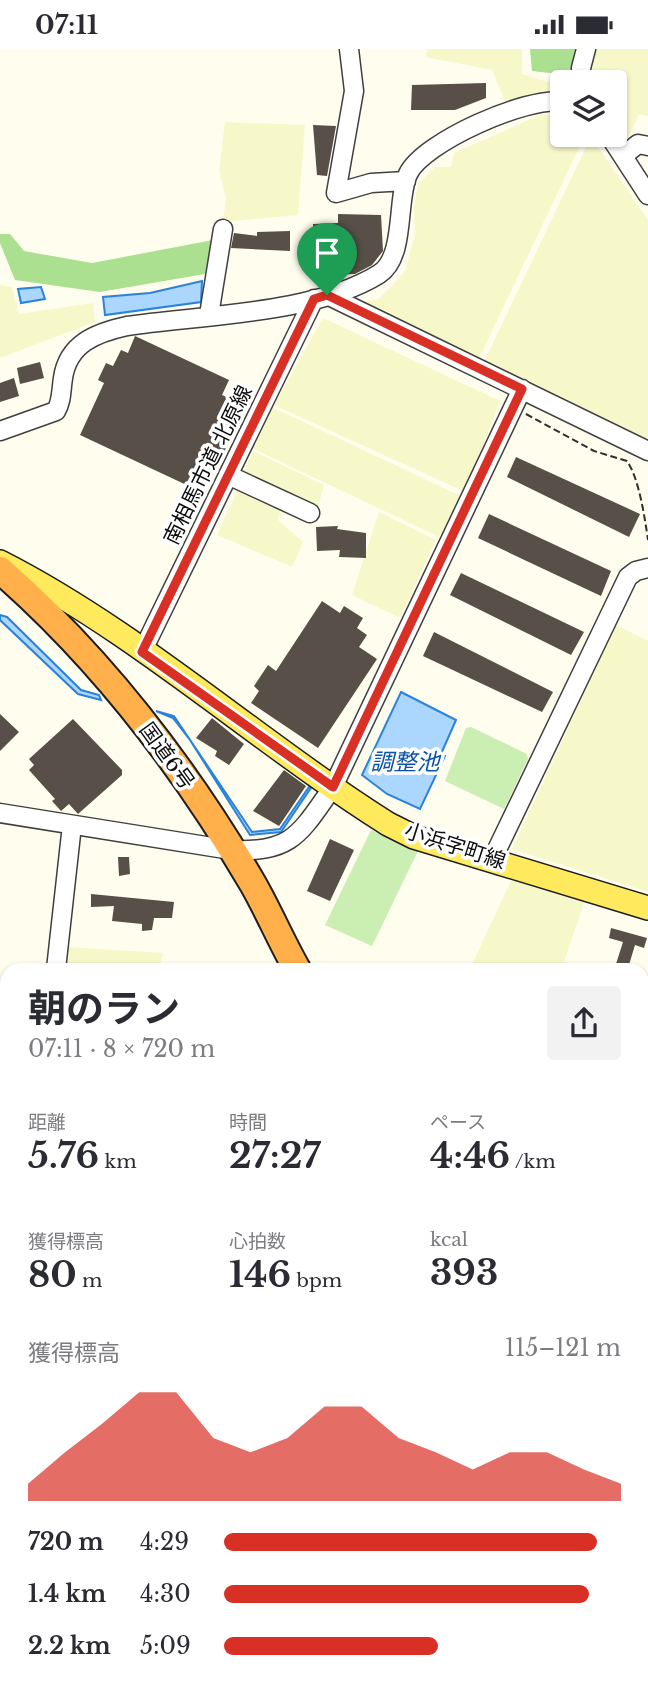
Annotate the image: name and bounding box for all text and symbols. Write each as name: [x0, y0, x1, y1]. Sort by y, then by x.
text: 07:11: [35, 9, 98, 41]
map controls: [550, 70, 627, 147]
button: layers: [550, 70, 627, 147]
pin: [297, 223, 357, 295]
icon: arrive: [308, 234, 346, 272]
street label: 南相馬市道 北原線: [158, 381, 258, 549]
street label: 国道6号: [134, 717, 200, 795]
water label: 調整池: [371, 748, 442, 776]
street label: 小浜字町線: [401, 817, 509, 875]
text: 朝のラン: [28, 985, 180, 1032]
button: share: [547, 986, 621, 1060]
text: 07:11 · 8 × 720 m: [28, 1035, 215, 1063]
text: 距離: [28, 1111, 66, 1134]
text: 時間: [229, 1111, 267, 1134]
text: ペース: [430, 1111, 486, 1134]
text: 5.76: [28, 1134, 99, 1177]
text: 27:27: [229, 1134, 321, 1177]
text: 4:46: [430, 1134, 510, 1177]
text: km: [99, 1150, 137, 1173]
text: /km: [510, 1150, 556, 1173]
text: kcal: [430, 1228, 468, 1251]
text: 獲得標高: [28, 1230, 104, 1253]
text: 心拍数: [229, 1230, 286, 1253]
text: 393: [430, 1251, 498, 1294]
text: 80: [28, 1253, 77, 1296]
text: 146: [229, 1253, 291, 1296]
text: m: [77, 1269, 103, 1292]
text: bpm: [291, 1269, 342, 1292]
text: 115–121 m: [505, 1334, 621, 1362]
text: 獲得標高: [28, 1339, 120, 1367]
text: 720 m: [28, 1528, 104, 1556]
text: 4:29: [140, 1528, 189, 1556]
text: 1.4 km: [28, 1580, 106, 1608]
text: 4:30: [140, 1580, 191, 1608]
text: 2.2 km: [28, 1632, 111, 1660]
text: 5:09: [140, 1632, 191, 1660]

